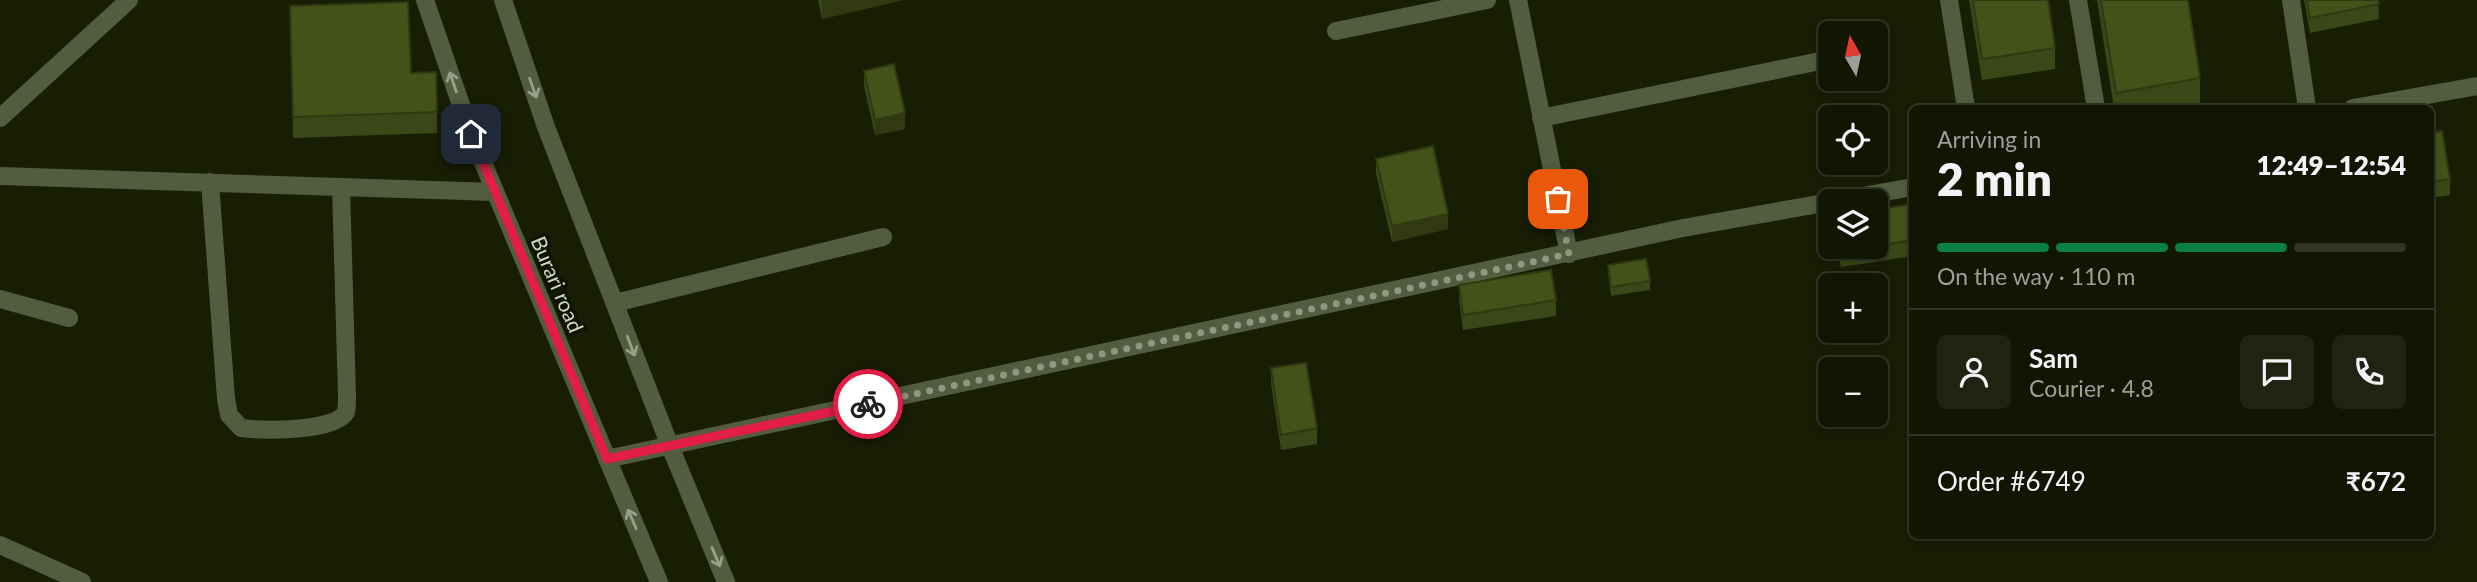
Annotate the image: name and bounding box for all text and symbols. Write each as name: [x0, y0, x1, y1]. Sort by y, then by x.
north arrow: [1818, 21, 1888, 91]
map controls: [1818, 21, 1888, 427]
one-way arrow: [446, 71, 459, 93]
one-way arrow: [528, 76, 540, 98]
pin: [441, 104, 501, 164]
button: locate: [1818, 105, 1888, 175]
icon: home: [452, 115, 490, 153]
text: Arriving in: [1937, 125, 2041, 153]
text: 12:49–12:54: [2256, 149, 2406, 181]
text: 2 min: [1937, 151, 2052, 206]
pin: [1528, 169, 1588, 229]
icon: bag: [1539, 180, 1577, 218]
button: layers: [1818, 189, 1888, 259]
street label: Burari road: [526, 232, 590, 336]
text: On the way · 110 m: [1937, 262, 2136, 290]
button: +: [1818, 273, 1888, 343]
one-way arrow: [626, 335, 639, 357]
button: person: [1937, 335, 2011, 409]
button: chat: [2240, 335, 2314, 409]
button: phone: [2332, 335, 2406, 409]
text: Sam: [2029, 342, 2078, 374]
button: −: [1818, 357, 1888, 427]
courier: [833, 369, 903, 439]
text: Courier · 4.8: [2029, 374, 2154, 402]
icon: bike: [849, 385, 887, 423]
text: Order #6749: [1937, 465, 2086, 497]
text: ₹672: [2346, 465, 2406, 497]
one-way arrow: [625, 509, 638, 530]
one-way arrow: [710, 546, 723, 568]

